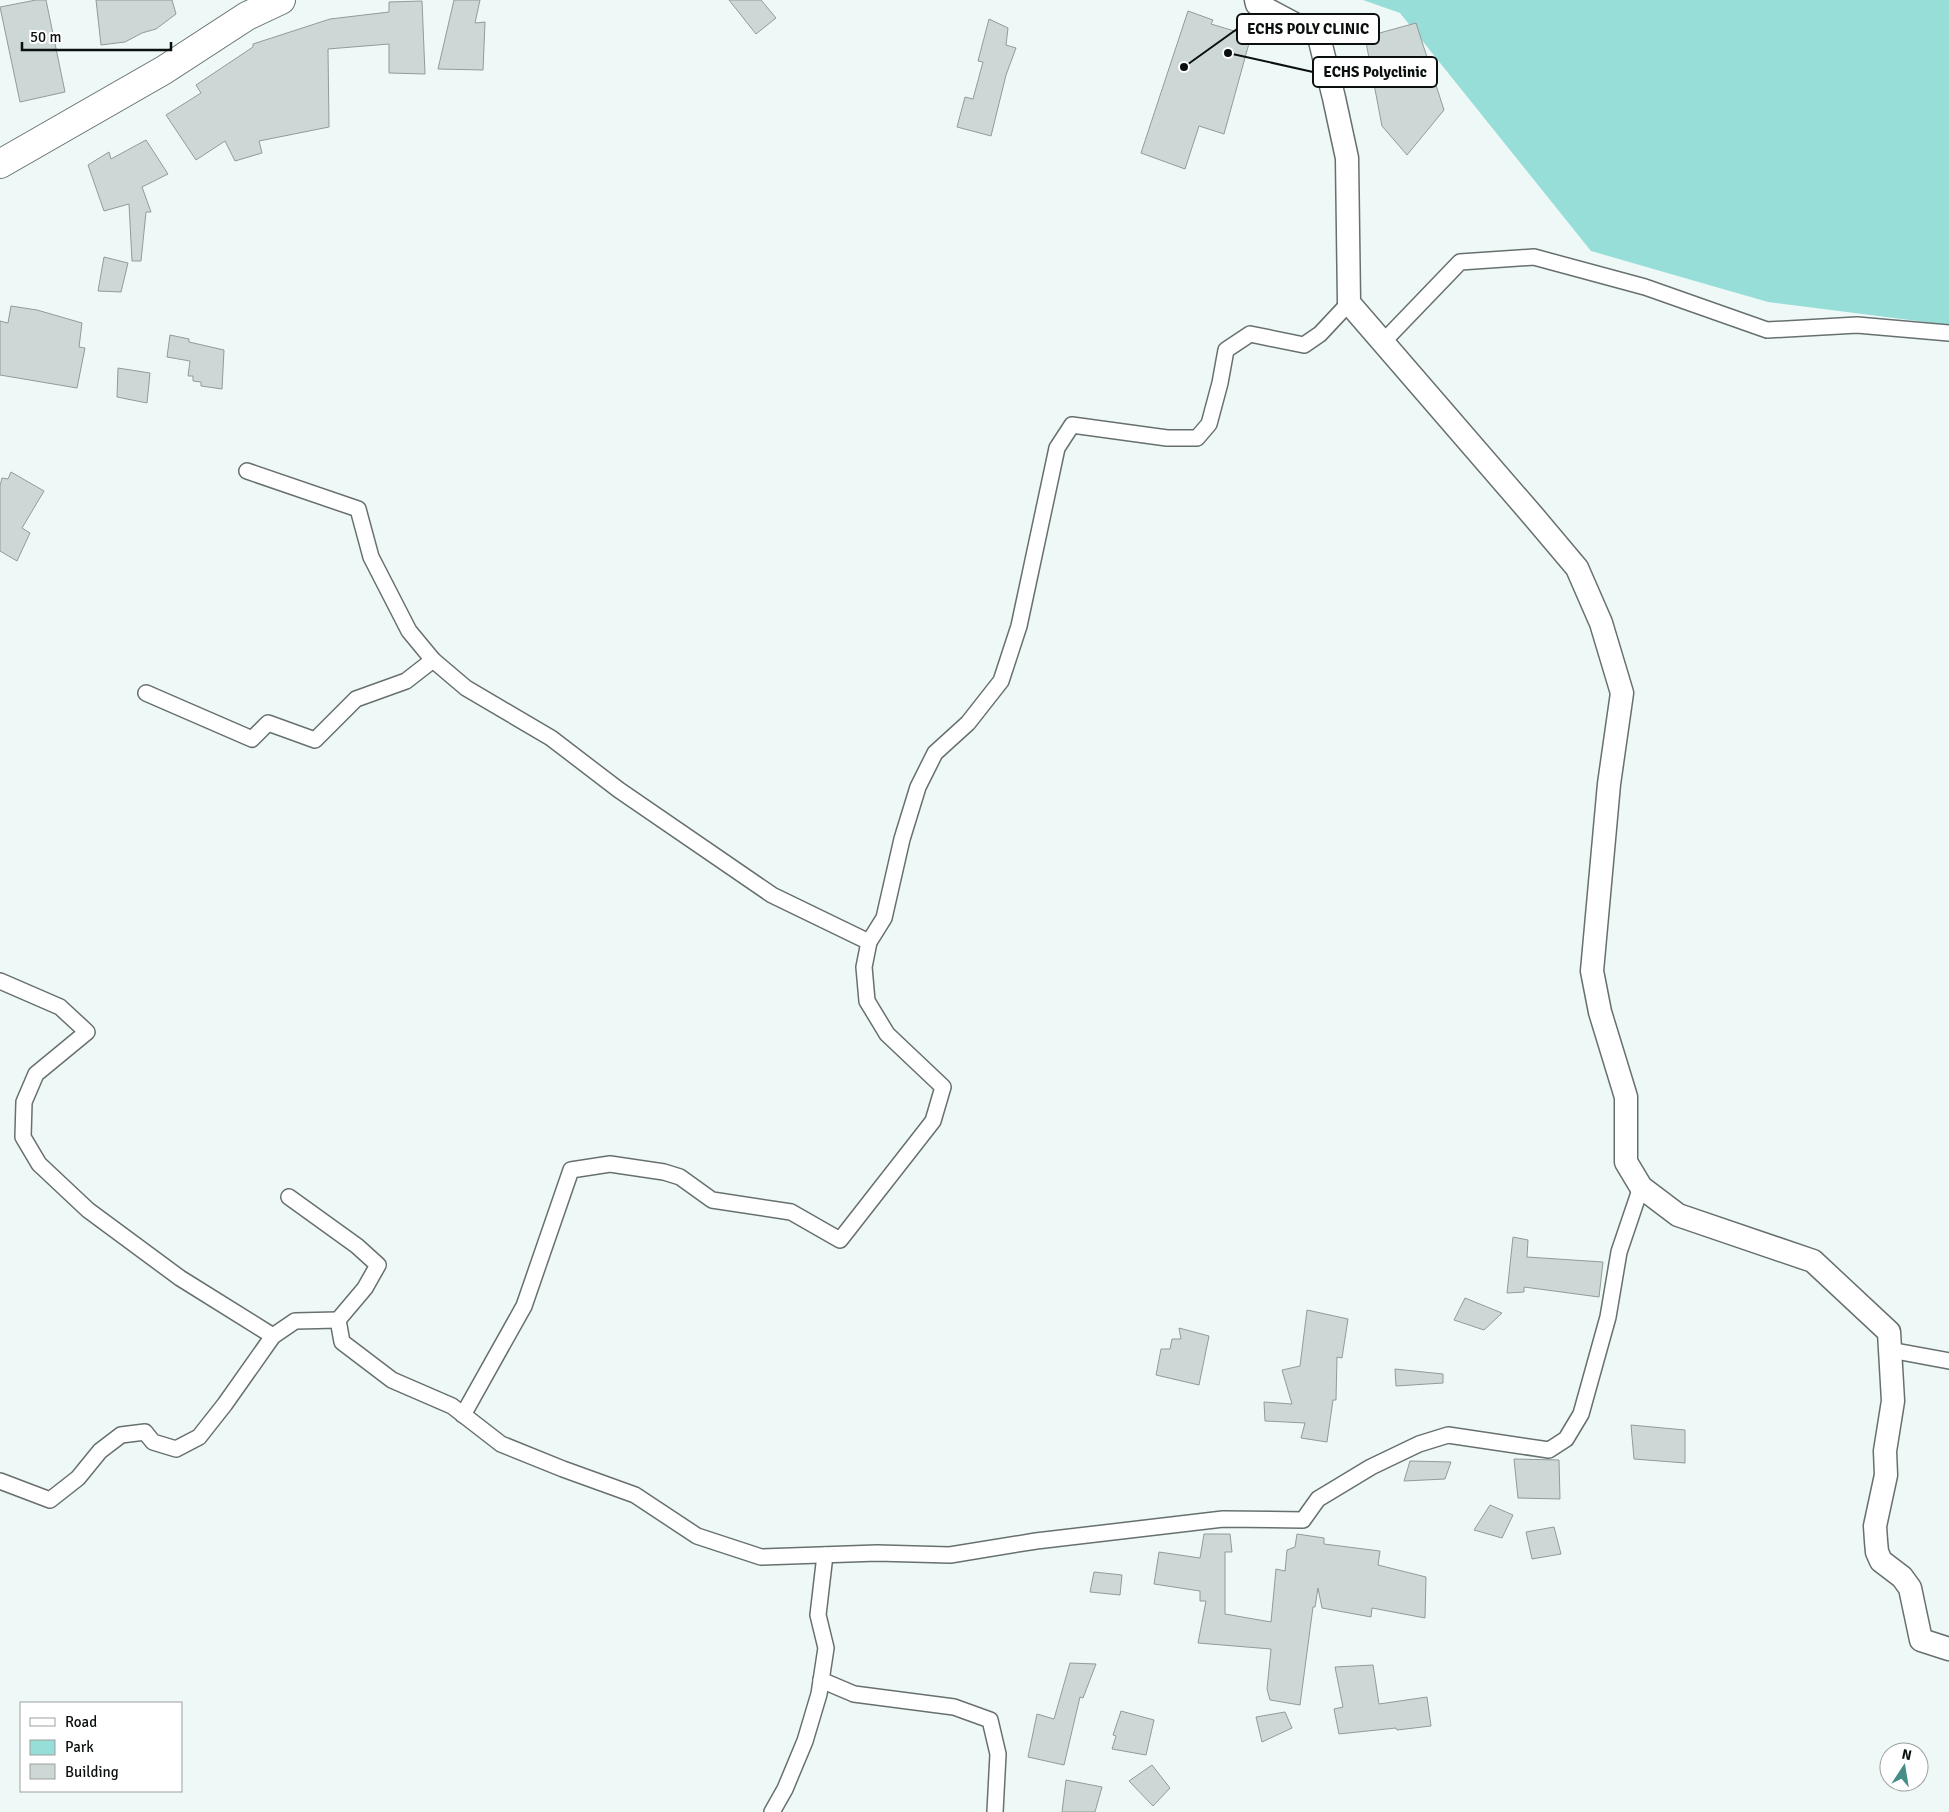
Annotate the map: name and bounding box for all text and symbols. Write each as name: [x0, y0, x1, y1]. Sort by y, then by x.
callout: ECHS POLY CLINIC: [1237, 14, 1379, 44]
scale bar: [22, 20, 171, 52]
text: ECHS POLY CLINIC: [1247, 20, 1369, 38]
text: 50 m: [30, 28, 61, 46]
callout: ECHS Polyclinic: [1313, 57, 1437, 87]
text: ECHS Polyclinic: [1323, 63, 1427, 81]
legend: [20, 1702, 182, 1792]
text: Road: [65, 1713, 97, 1731]
text: Park: [65, 1738, 94, 1756]
north arrow: [1879, 1742, 1929, 1792]
text: N: [1900, 1745, 1913, 1764]
text: Building: [65, 1763, 119, 1781]

